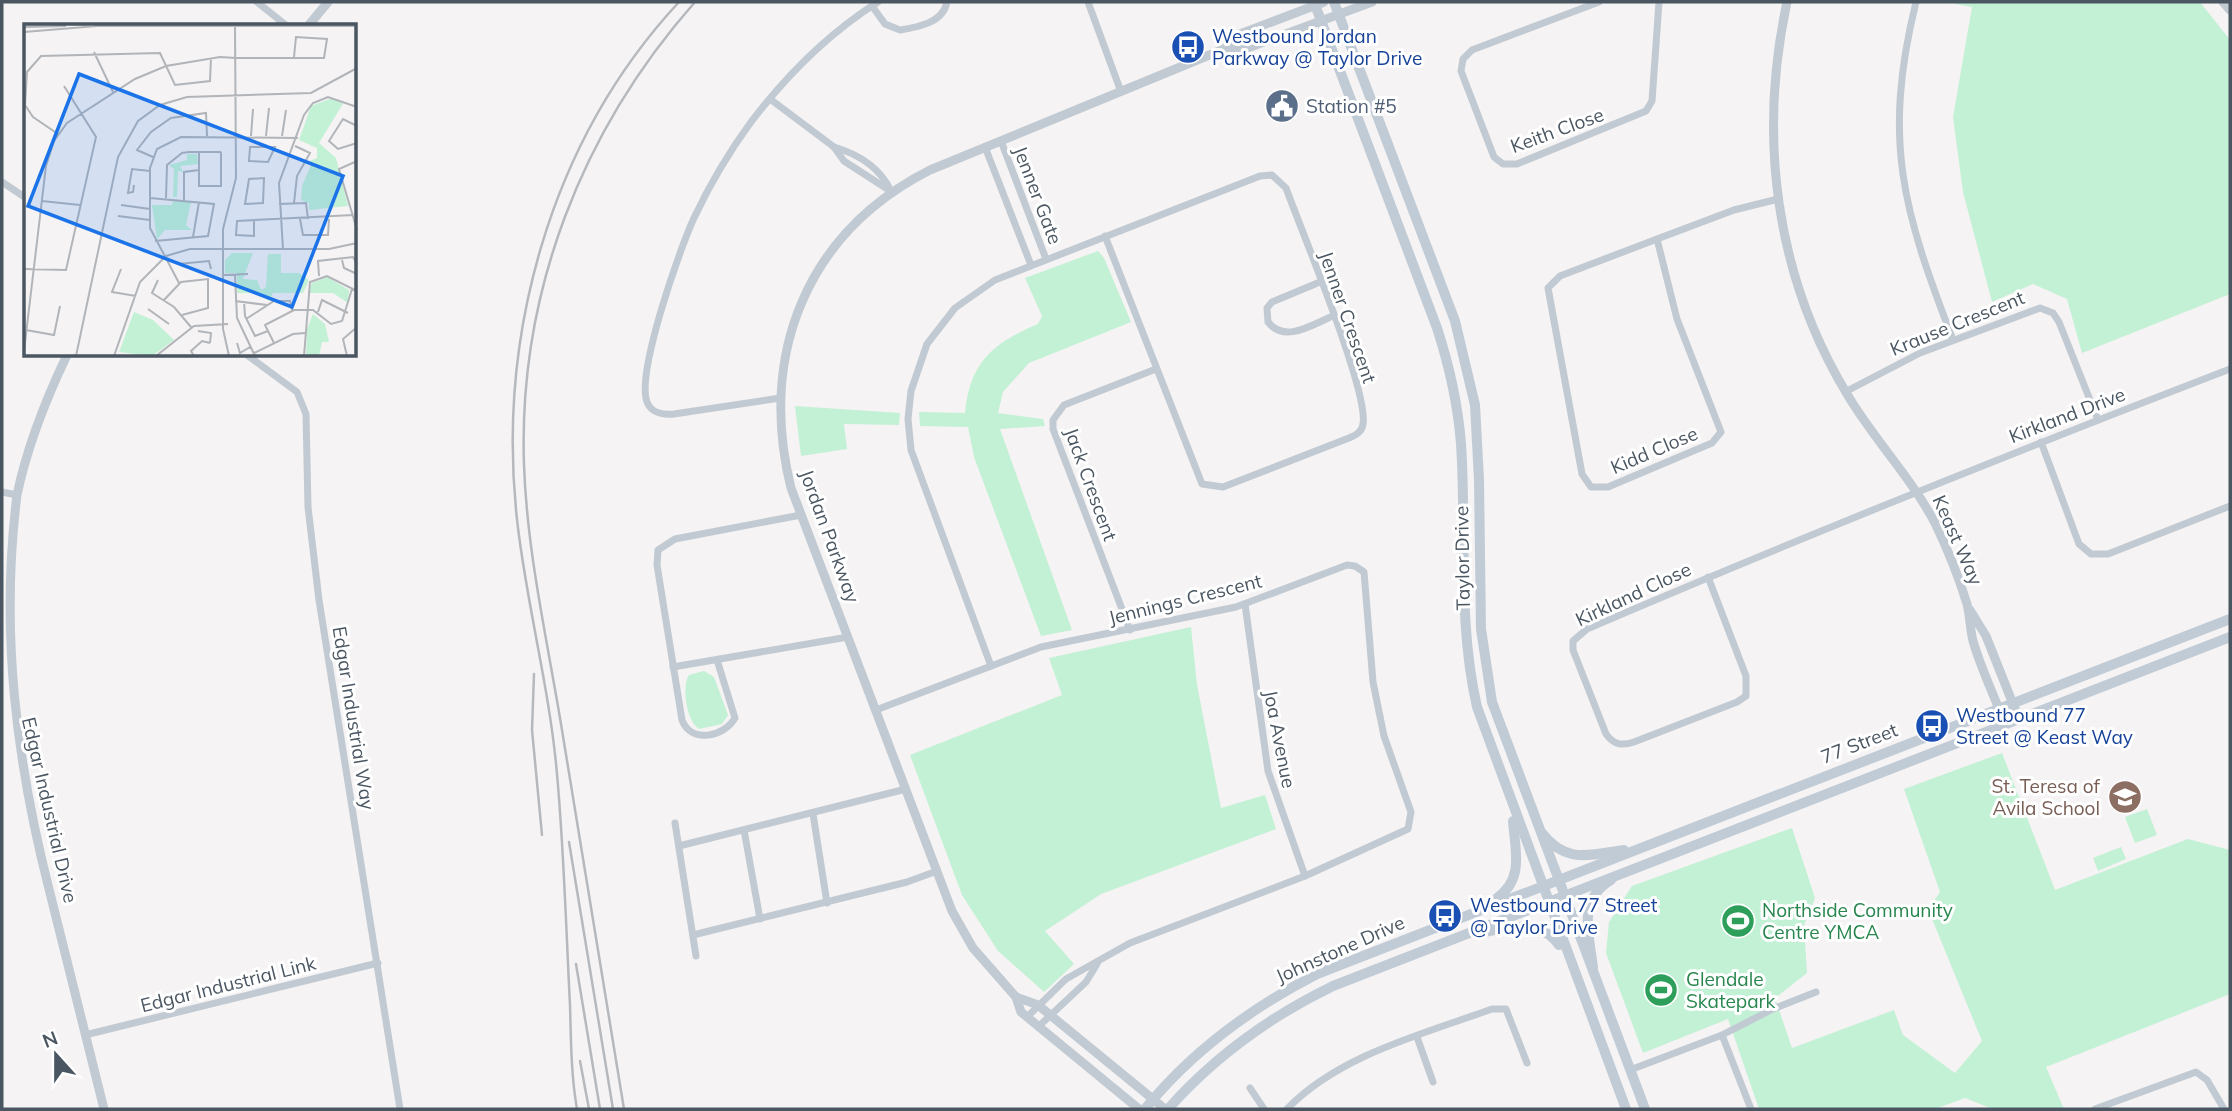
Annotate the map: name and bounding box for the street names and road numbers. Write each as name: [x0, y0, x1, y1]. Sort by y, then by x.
street label: Keith Close: [1507, 102, 1607, 158]
street label: Jenner Gate: [1008, 143, 1068, 247]
street label: Jenner Crescent: [1314, 248, 1382, 386]
street label: Krause Crescent: [1886, 285, 2028, 361]
street label: Kirkland Drive: [2005, 382, 2129, 448]
street label: Kidd Close: [1607, 421, 1701, 479]
street label: Jack Crescent: [1059, 424, 1123, 544]
street label: Jordan Parkway: [795, 466, 865, 606]
street label: Keast Way: [1928, 491, 1988, 589]
street label: Taylor Drive: [1449, 506, 1475, 610]
street label: Kirkland Close: [1571, 557, 1695, 631]
street label: Jennings Crescent: [1106, 568, 1265, 630]
street label: Edgar Industrial Way: [328, 625, 380, 811]
street label: Joa Avenue: [1259, 688, 1301, 790]
street label: Edgar Industrial Drive: [17, 715, 83, 905]
street label: 77 Street: [1817, 717, 1901, 769]
street label: Johnstone Drive: [1272, 910, 1408, 988]
street label: Edgar Industrial Link: [138, 951, 318, 1017]

